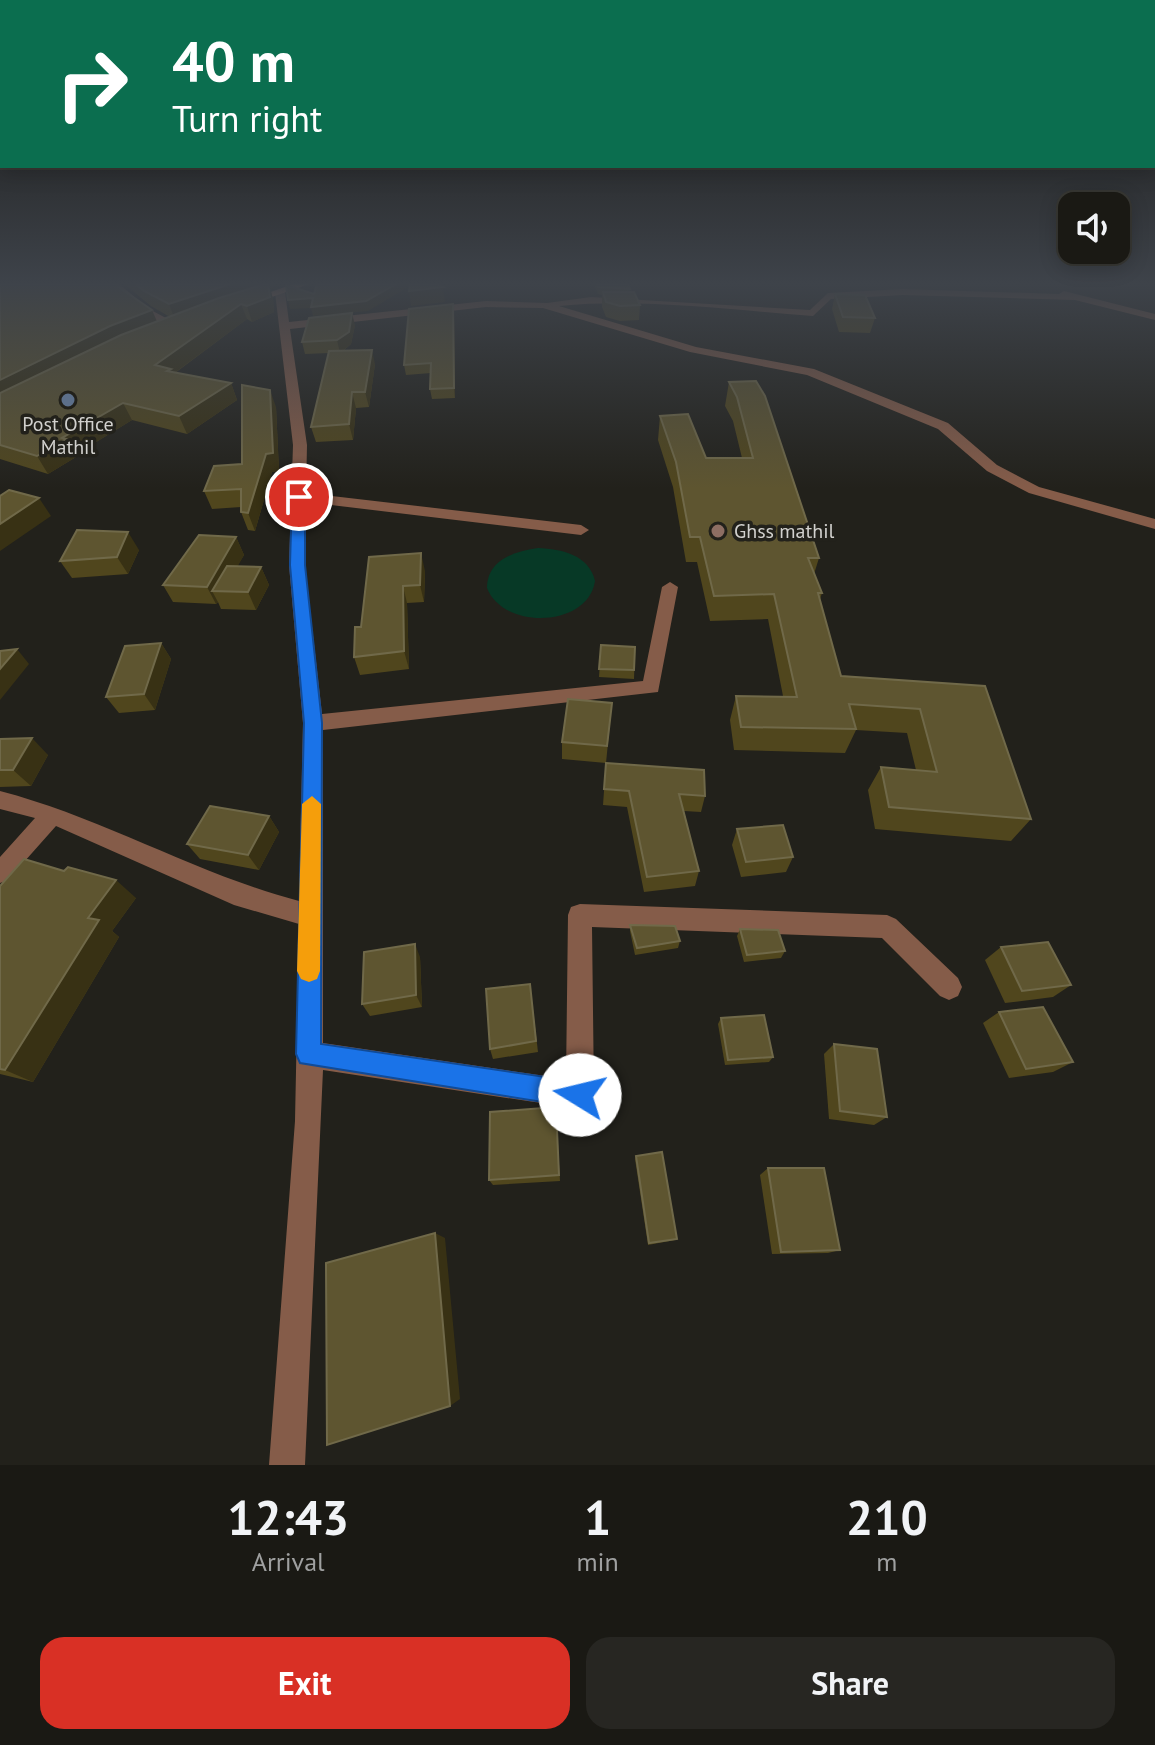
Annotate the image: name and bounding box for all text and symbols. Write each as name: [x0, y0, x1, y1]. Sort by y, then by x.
text: 40 m: [172, 25, 295, 97]
icon: right: [40, 32, 144, 136]
text: Turn right: [172, 95, 322, 142]
map controls: [1058, 192, 1130, 264]
button: sound: [1058, 192, 1130, 264]
marker: Post Office Mathil: [59, 391, 77, 409]
place label: Post Office Mathil: [22, 411, 114, 460]
pin: [265, 463, 333, 531]
icon: arrive: [277, 475, 321, 519]
place label: Ghss mathil: [734, 518, 835, 544]
marker: Ghss mathil: [709, 522, 727, 540]
position arrow: [538, 1053, 622, 1137]
text: 12:43: [227, 1486, 349, 1548]
text: 1: [584, 1486, 611, 1548]
text: 210: [846, 1486, 928, 1548]
text: Arrival: [252, 1545, 325, 1578]
text: min: [576, 1545, 619, 1578]
text: m: [876, 1545, 897, 1578]
button: Exit: [40, 1637, 570, 1729]
button: Share: [586, 1637, 1115, 1729]

